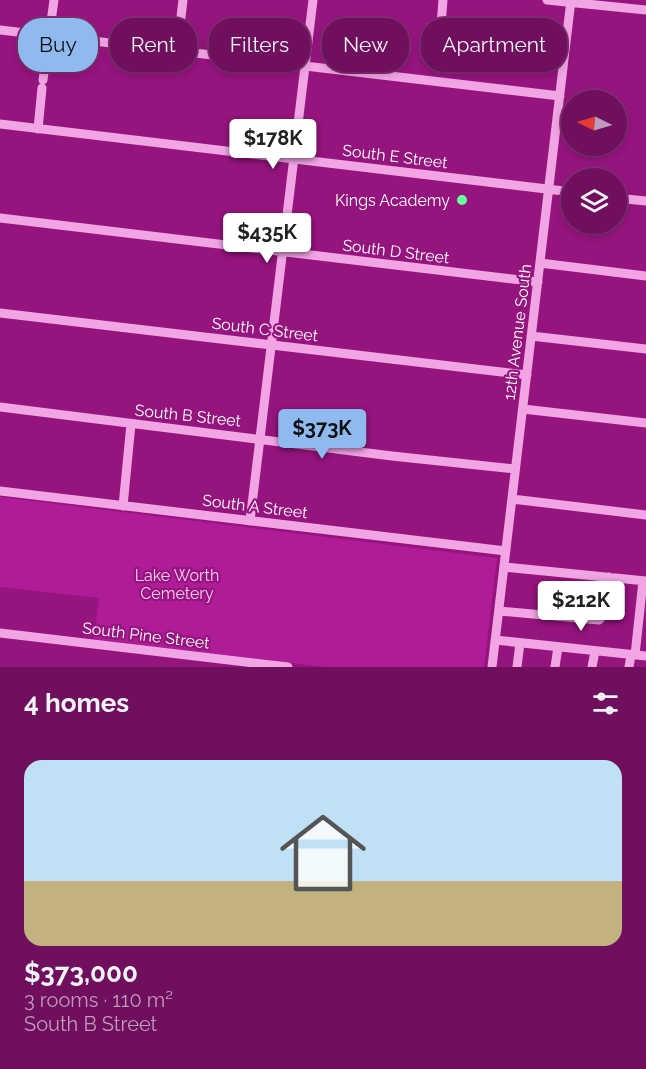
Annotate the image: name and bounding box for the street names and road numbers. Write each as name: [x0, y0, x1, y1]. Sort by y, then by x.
street label: South E Street: [341, 141, 449, 172]
street label: South D Street: [341, 236, 451, 268]
street label: 12th Avenue South: [500, 263, 535, 401]
street label: South C Street: [211, 314, 320, 346]
street label: South B Street: [134, 400, 243, 431]
street label: South A Street: [201, 491, 309, 522]
street label: South Pine Street: [81, 618, 211, 653]

